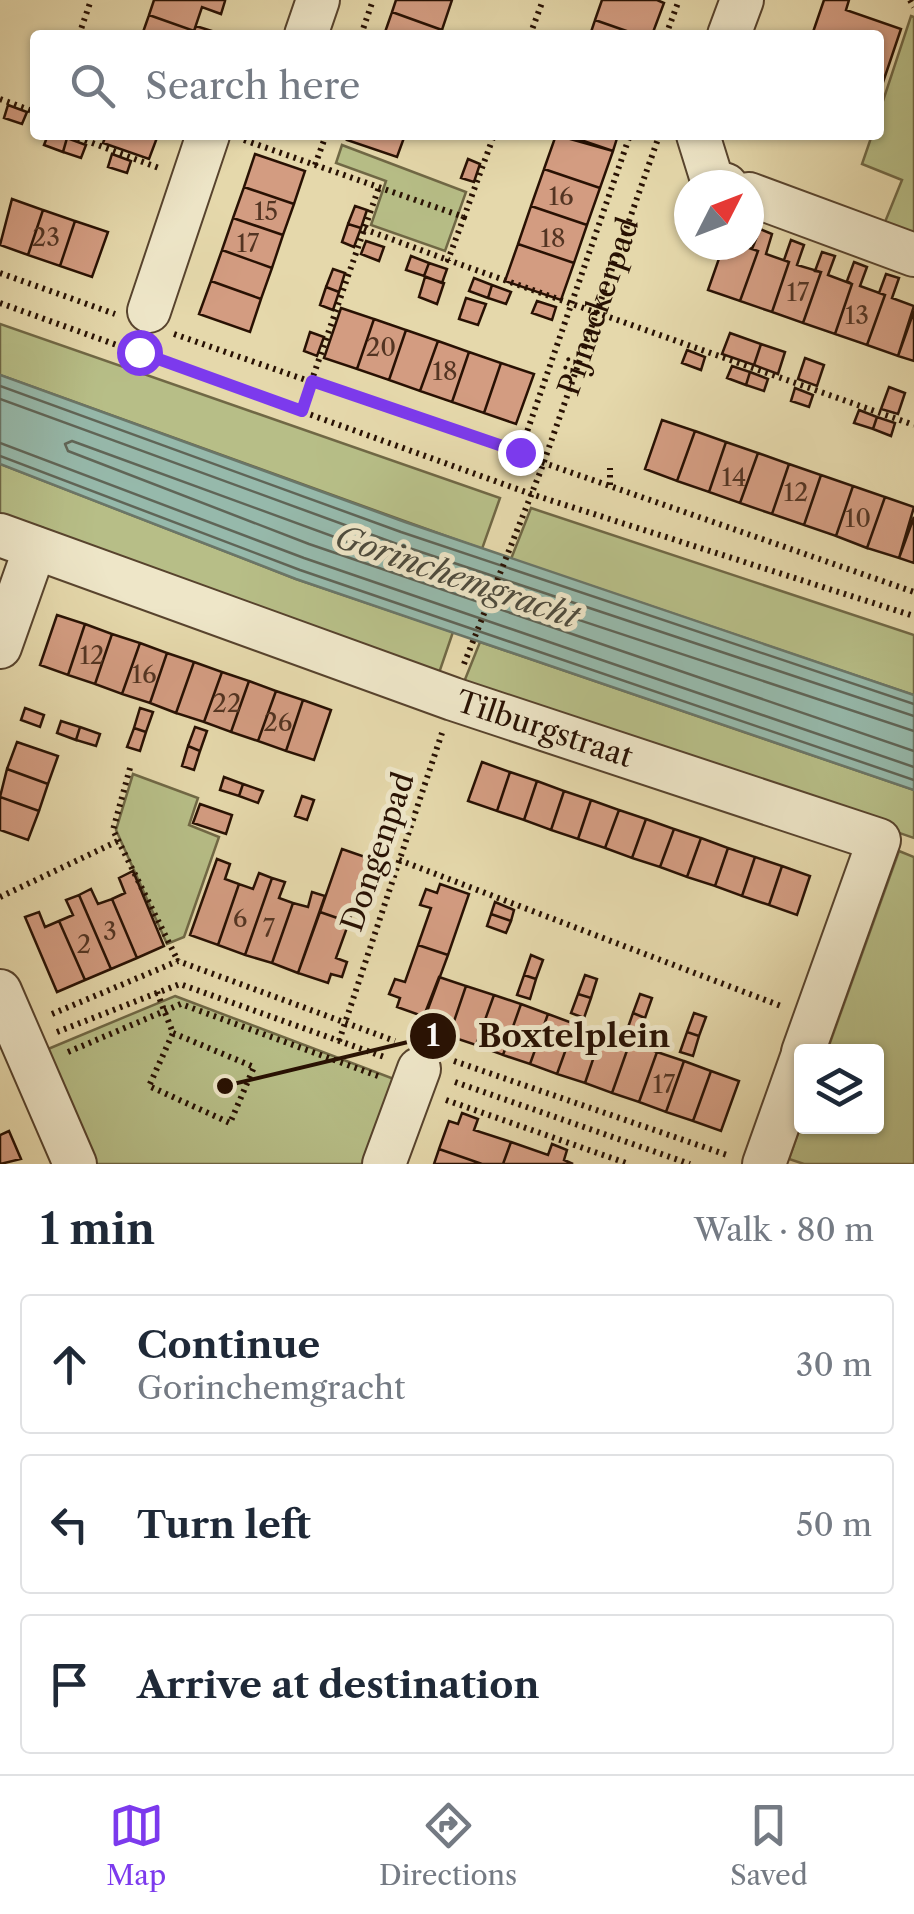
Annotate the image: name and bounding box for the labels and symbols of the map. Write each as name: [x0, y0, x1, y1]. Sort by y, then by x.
north arrow: [674, 170, 764, 260]
house number: 16: [548, 181, 574, 212]
house number: 15: [254, 196, 278, 227]
street label: Pijnackerpad: [550, 213, 647, 400]
house number: 23: [32, 222, 60, 253]
house number: 18: [540, 223, 566, 254]
house number: 17: [237, 228, 260, 259]
house number: 17: [787, 277, 810, 308]
house number: 13: [845, 300, 869, 331]
route start: [117, 330, 163, 376]
house number: 20: [366, 332, 396, 363]
house number: 18: [432, 356, 458, 387]
route end: [498, 430, 544, 476]
house number: 14: [722, 462, 746, 493]
house number: 12: [784, 477, 808, 508]
house number: 10: [845, 503, 871, 534]
water label: Gorinchemgracht: [330, 517, 586, 637]
house number: 12: [80, 640, 104, 671]
house number: 16: [131, 659, 157, 690]
street label: Tilburgstraat: [452, 682, 638, 775]
house number: 22: [213, 688, 241, 719]
house number: 26: [263, 707, 293, 738]
street label: Dongenpad: [333, 768, 422, 936]
house number: 6: [233, 903, 247, 934]
house number: 7: [263, 913, 276, 944]
house number: 3: [103, 916, 117, 947]
house number: 2: [77, 929, 91, 960]
callout: Boxtelplein: [408, 1005, 690, 1067]
text: Boxtelplein: [478, 1016, 670, 1055]
text: 1: [426, 1017, 440, 1054]
house number: 17: [653, 1069, 676, 1100]

